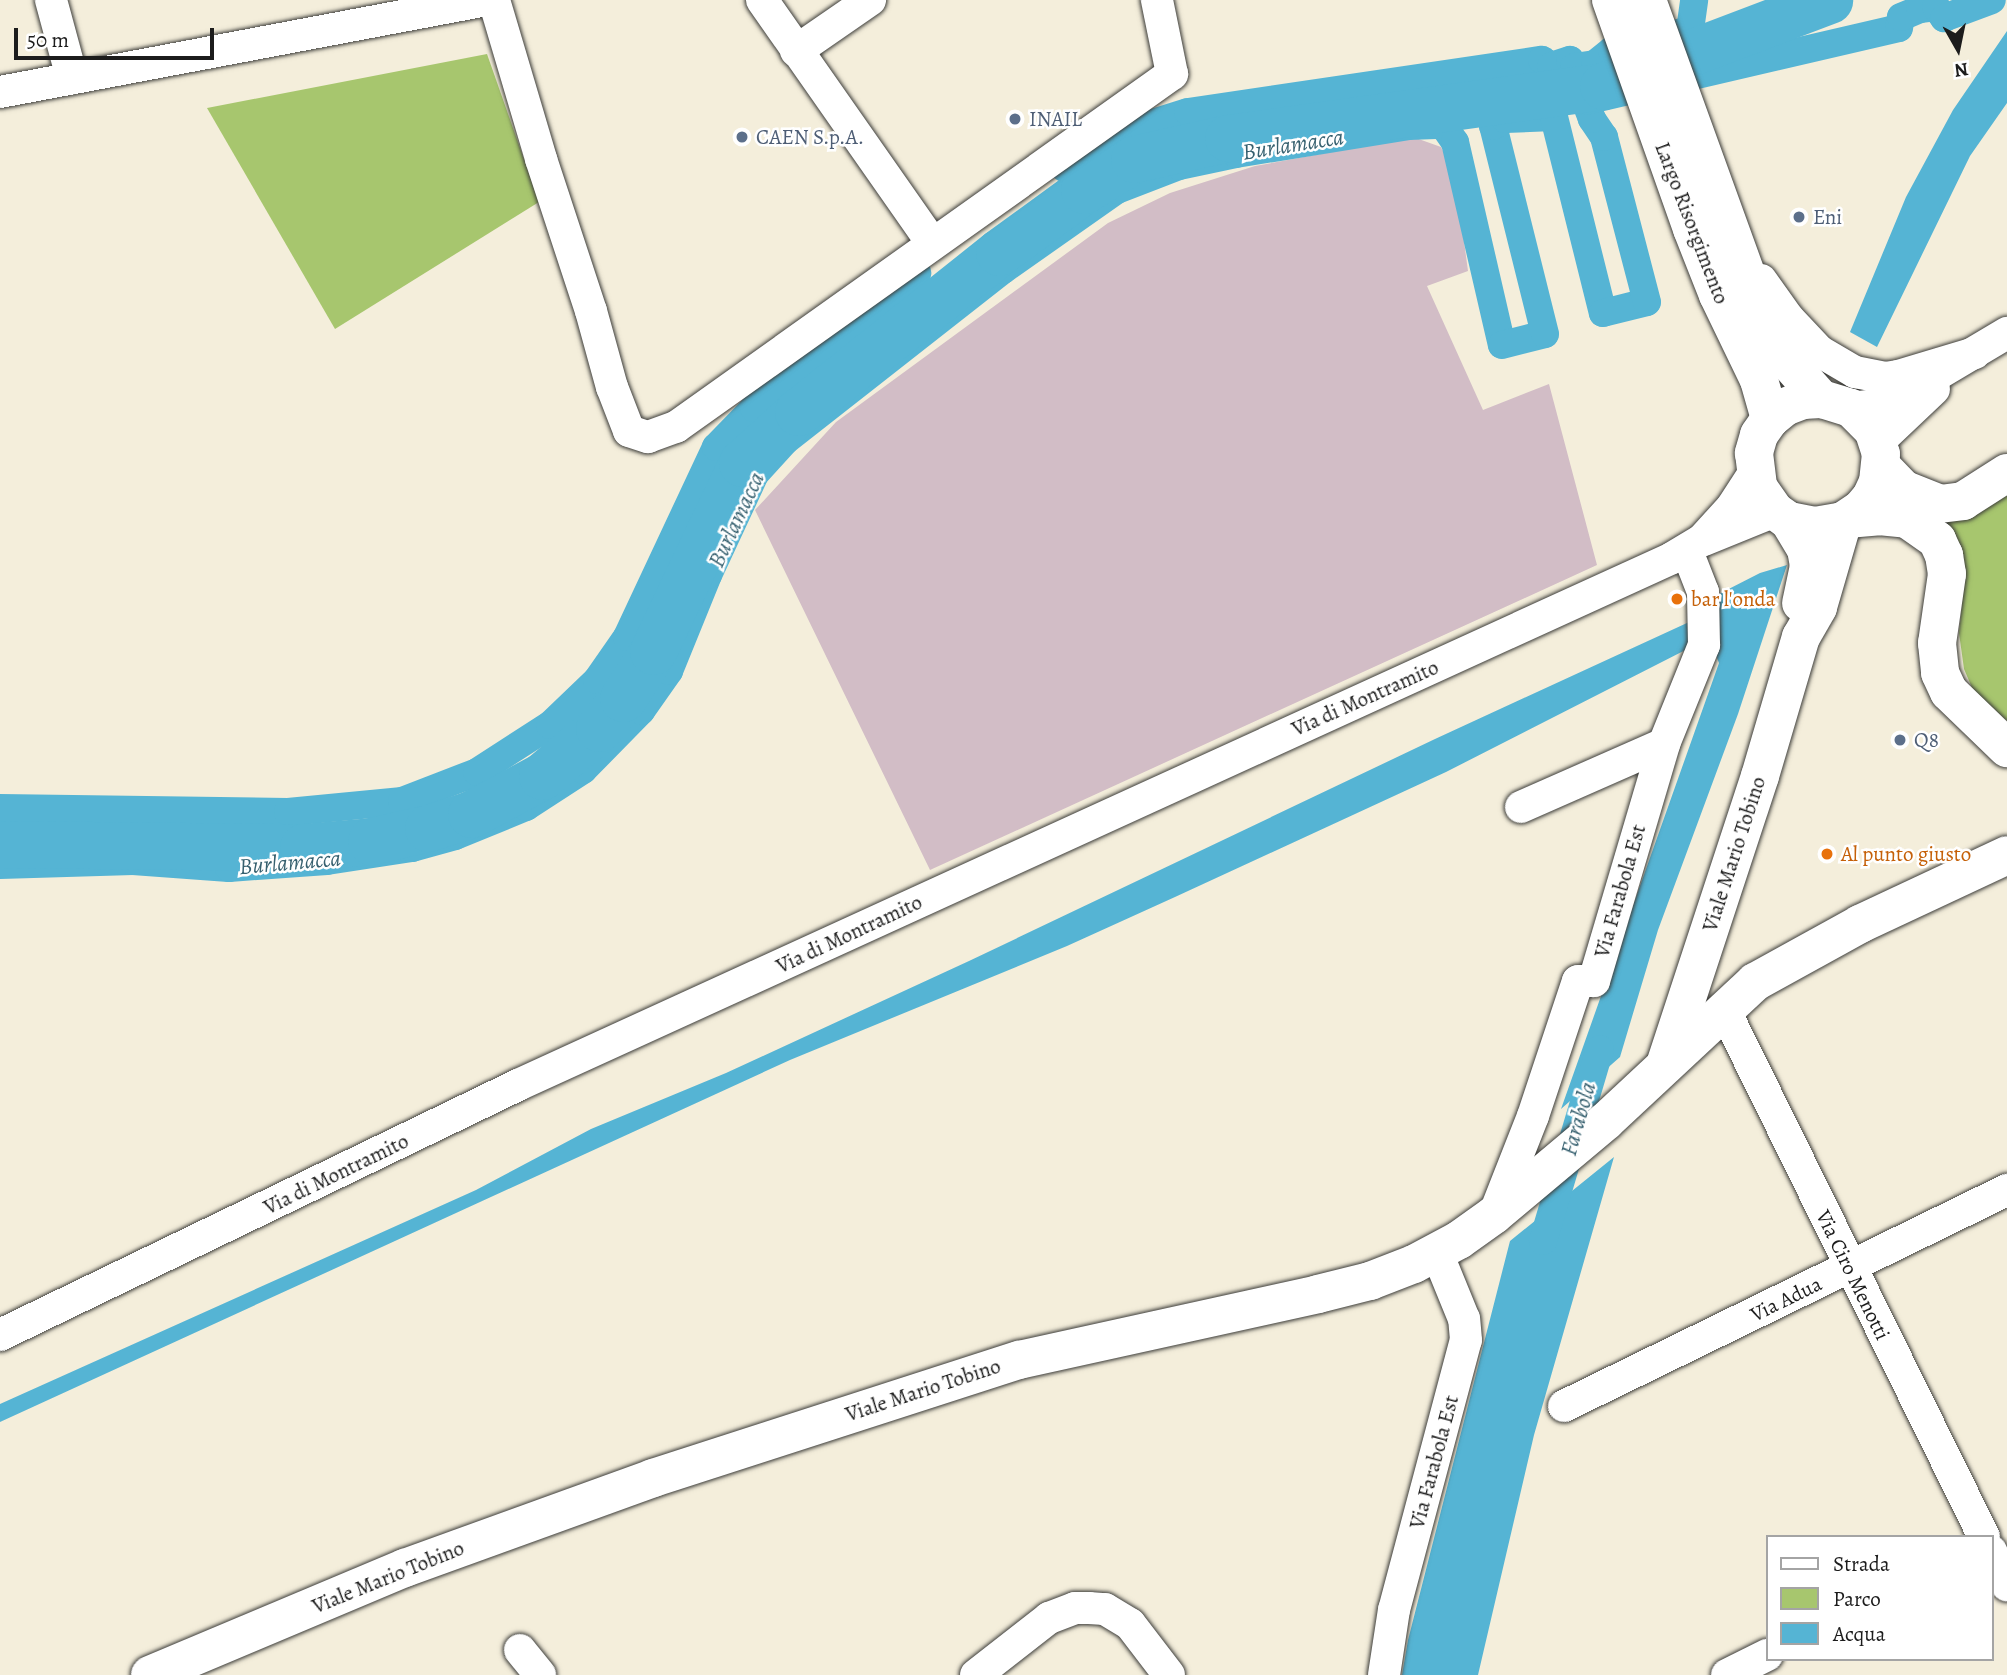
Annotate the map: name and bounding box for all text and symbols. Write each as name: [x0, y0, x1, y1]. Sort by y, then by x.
scale bar: [18, 14, 217, 58]
north arrow: [1923, 14, 1993, 84]
text: 50 m: [27, 26, 69, 54]
text: N: [1952, 56, 1970, 84]
place label: INAIL: [1029, 106, 1082, 132]
marker: INAIL: [1007, 111, 1023, 127]
water label: Burlamacca: [1241, 123, 1345, 167]
place label: CAEN S.p.A.: [756, 124, 864, 150]
marker: CAEN S.p.A.: [734, 129, 750, 145]
street label: Largo Risorgimento: [1650, 139, 1734, 307]
place label: Eni: [1813, 204, 1842, 230]
marker: Eni: [1791, 209, 1807, 225]
water label: Burlamacca: [703, 468, 771, 572]
place label: bar l'onda: [1691, 586, 1776, 612]
marker: bar l'onda: [1669, 591, 1685, 607]
street label: Via di Montramito: [1288, 654, 1442, 742]
place label: Q8: [1914, 727, 1939, 753]
marker: Q8: [1892, 732, 1908, 748]
street label: Viale Mario Tobino: [1697, 773, 1771, 935]
street label: Via Farabola Est: [1589, 822, 1651, 960]
place label: Al punto giusto: [1841, 841, 1971, 867]
water label: Burlamacca: [238, 845, 342, 881]
marker: Al punto giusto: [1819, 846, 1835, 862]
street label: Via di Montramito: [772, 889, 926, 979]
water label: Farabola: [1555, 1079, 1603, 1159]
street label: Via di Montramito: [260, 1128, 412, 1220]
street label: Via Ciro Menotti: [1811, 1206, 1895, 1344]
street label: Via Adua: [1746, 1271, 1826, 1327]
street label: Viale Mario Tobino: [842, 1353, 1004, 1427]
street label: Via Farabola Est: [1404, 1393, 1464, 1531]
street label: Viale Mario Tobino: [308, 1535, 468, 1619]
legend: [1766, 1535, 1993, 1661]
text: Strada: [1833, 1550, 1890, 1578]
text: Parco: [1833, 1585, 1881, 1613]
text: Acqua: [1833, 1620, 1886, 1648]

